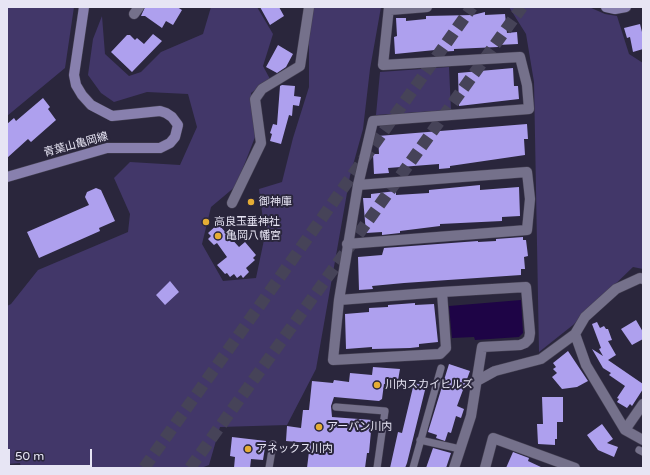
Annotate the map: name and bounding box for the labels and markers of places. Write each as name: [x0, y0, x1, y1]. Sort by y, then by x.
place label: 御神庫: [259, 195, 292, 209]
marker: 御神庫: [246, 197, 256, 207]
place label: 高良玉垂神社: [214, 215, 280, 229]
marker: 高良玉垂神社: [201, 217, 211, 227]
place label: 亀岡八幡宮: [226, 229, 281, 243]
marker: 亀岡八幡宮: [213, 231, 223, 241]
place label: 川内スカイヒルズ: [385, 378, 473, 392]
marker: 川内スカイヒルズ: [372, 380, 382, 390]
place label: アーバン川内: [327, 420, 392, 434]
marker: アーバン川内: [314, 422, 324, 432]
place label: アネックス川内: [256, 442, 333, 456]
marker: アネックス川内: [243, 444, 253, 454]

